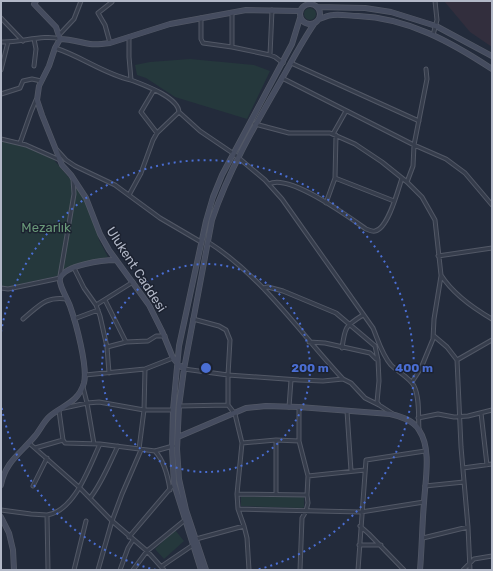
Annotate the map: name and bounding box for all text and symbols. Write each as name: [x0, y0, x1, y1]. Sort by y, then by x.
park label: Mezarlık: [21, 220, 71, 235]
street label: Ulukent Caddesi: [104, 224, 170, 315]
centre of rings: [199, 361, 213, 375]
text: 200 m: [291, 361, 329, 375]
text: 400 m: [395, 361, 433, 375]

